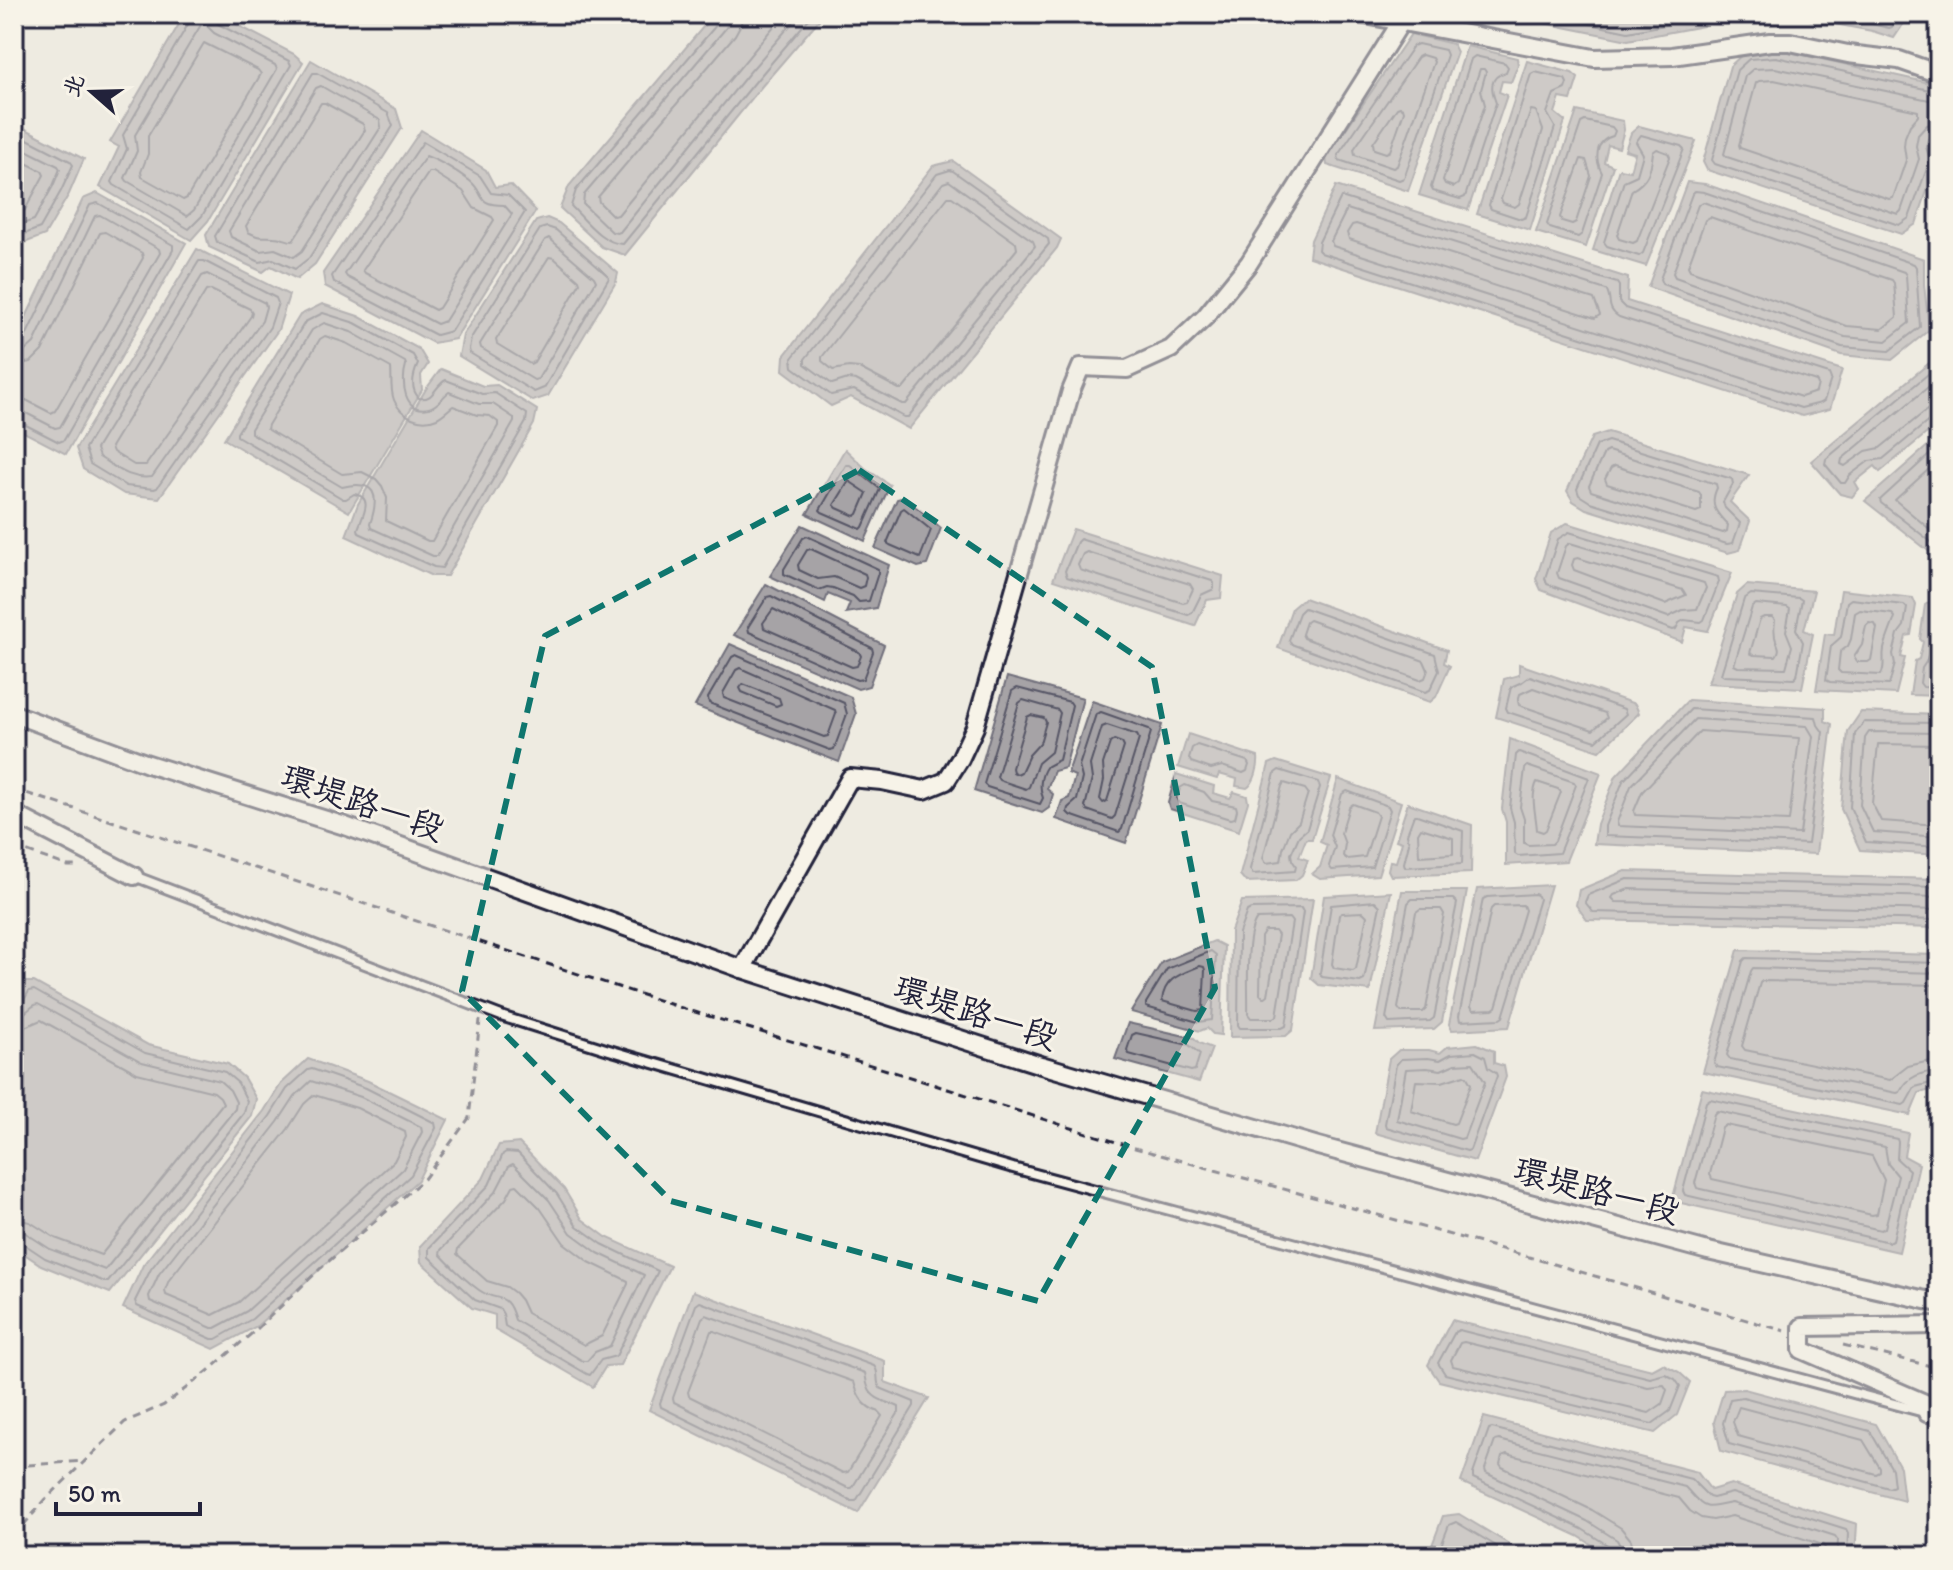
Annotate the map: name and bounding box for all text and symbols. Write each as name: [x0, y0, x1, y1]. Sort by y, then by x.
north arrow: [52, 52, 132, 132]
text: 北: [57, 70, 90, 100]
street label: 環堤路一段: [276, 755, 450, 850]
street label: 環堤路一段: [889, 967, 1063, 1058]
street label: 環堤路一段: [1509, 1149, 1684, 1232]
scale bar: [56, 1466, 200, 1516]
text: 50 m: [68, 1479, 121, 1508]

